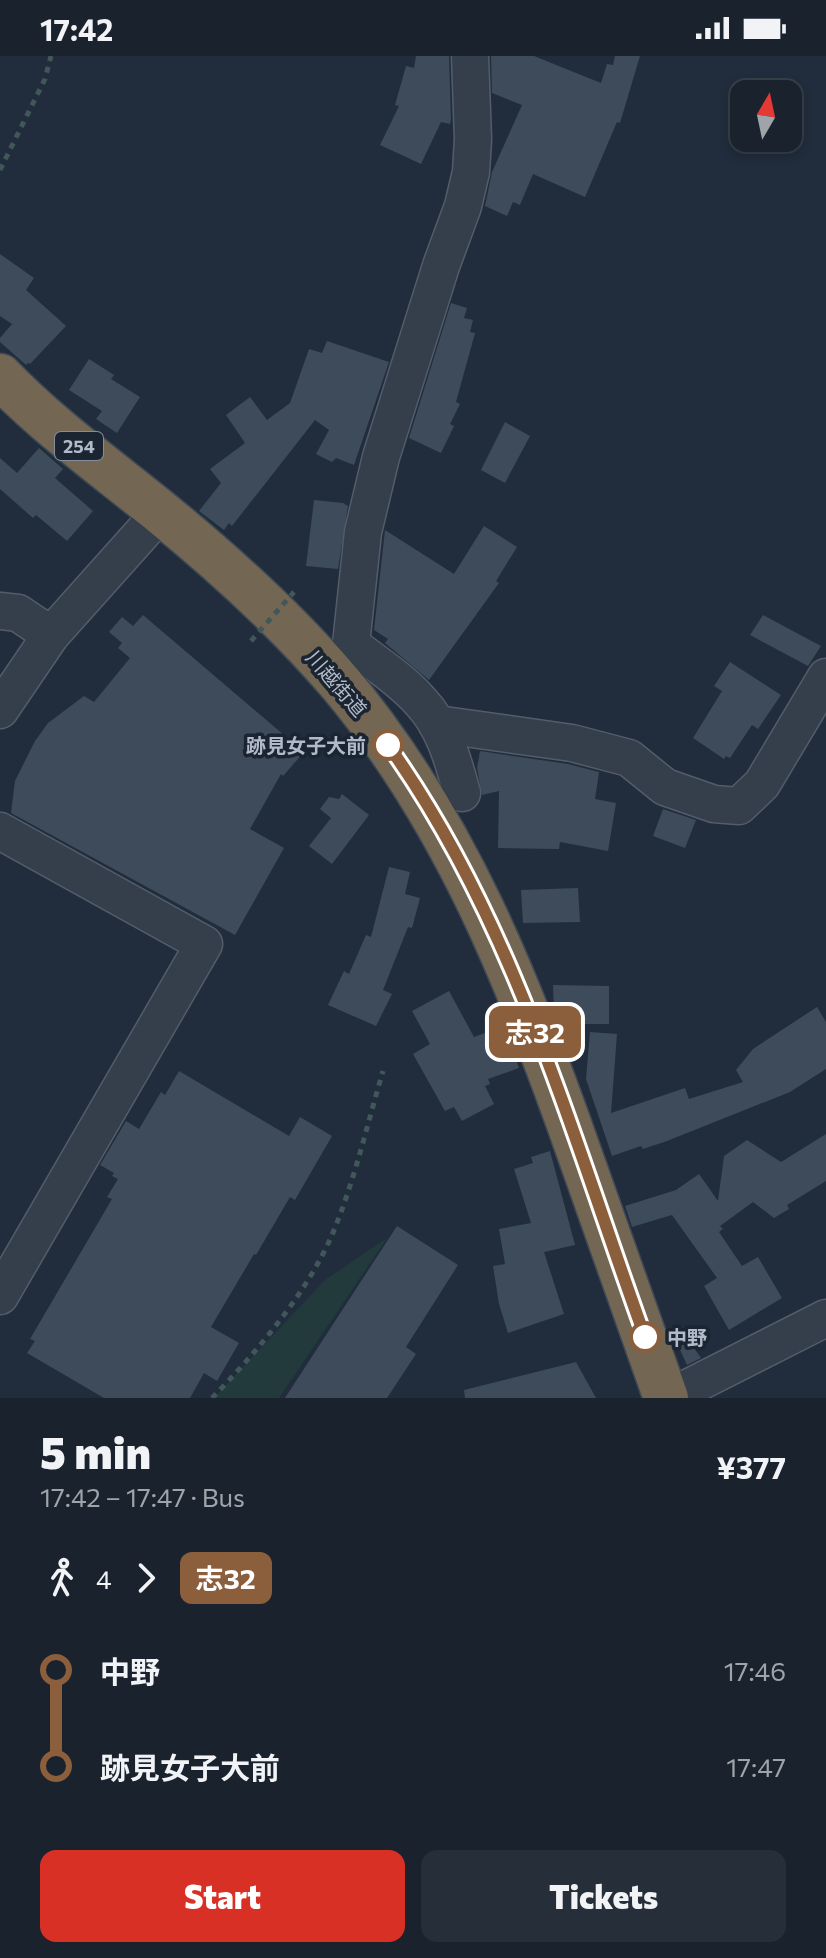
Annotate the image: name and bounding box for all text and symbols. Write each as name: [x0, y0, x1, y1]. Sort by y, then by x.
text: 17:42: [40, 10, 113, 47]
north arrow: [730, 80, 802, 152]
map controls: [730, 80, 802, 152]
road number: 254: [55, 432, 103, 460]
street label: 川越街道: [302, 645, 372, 721]
marker: 跡見女子大前: [373, 730, 403, 760]
place label: 跡見女子大前: [246, 733, 366, 757]
line badge: 志32: [489, 1006, 581, 1058]
text: 志32: [505, 1015, 565, 1049]
marker: 中野: [630, 1322, 660, 1352]
place label: 中野: [667, 1325, 707, 1349]
text: 5 min: [40, 1424, 151, 1478]
text: ¥377: [717, 1448, 786, 1485]
text: 17:42 – 17:47 · Bus: [40, 1481, 245, 1512]
icon: walk: [40, 1556, 84, 1600]
icon: forward: [124, 1556, 168, 1600]
text: 志32: [196, 1561, 256, 1595]
text: 4: [96, 1563, 112, 1594]
text: 中野: [100, 1652, 160, 1689]
text: 17:46: [724, 1655, 786, 1686]
text: 跡見女子大前: [100, 1748, 280, 1785]
text: 17:47: [726, 1751, 786, 1782]
button: Start: [40, 1850, 405, 1942]
button: Tickets: [421, 1850, 786, 1942]

